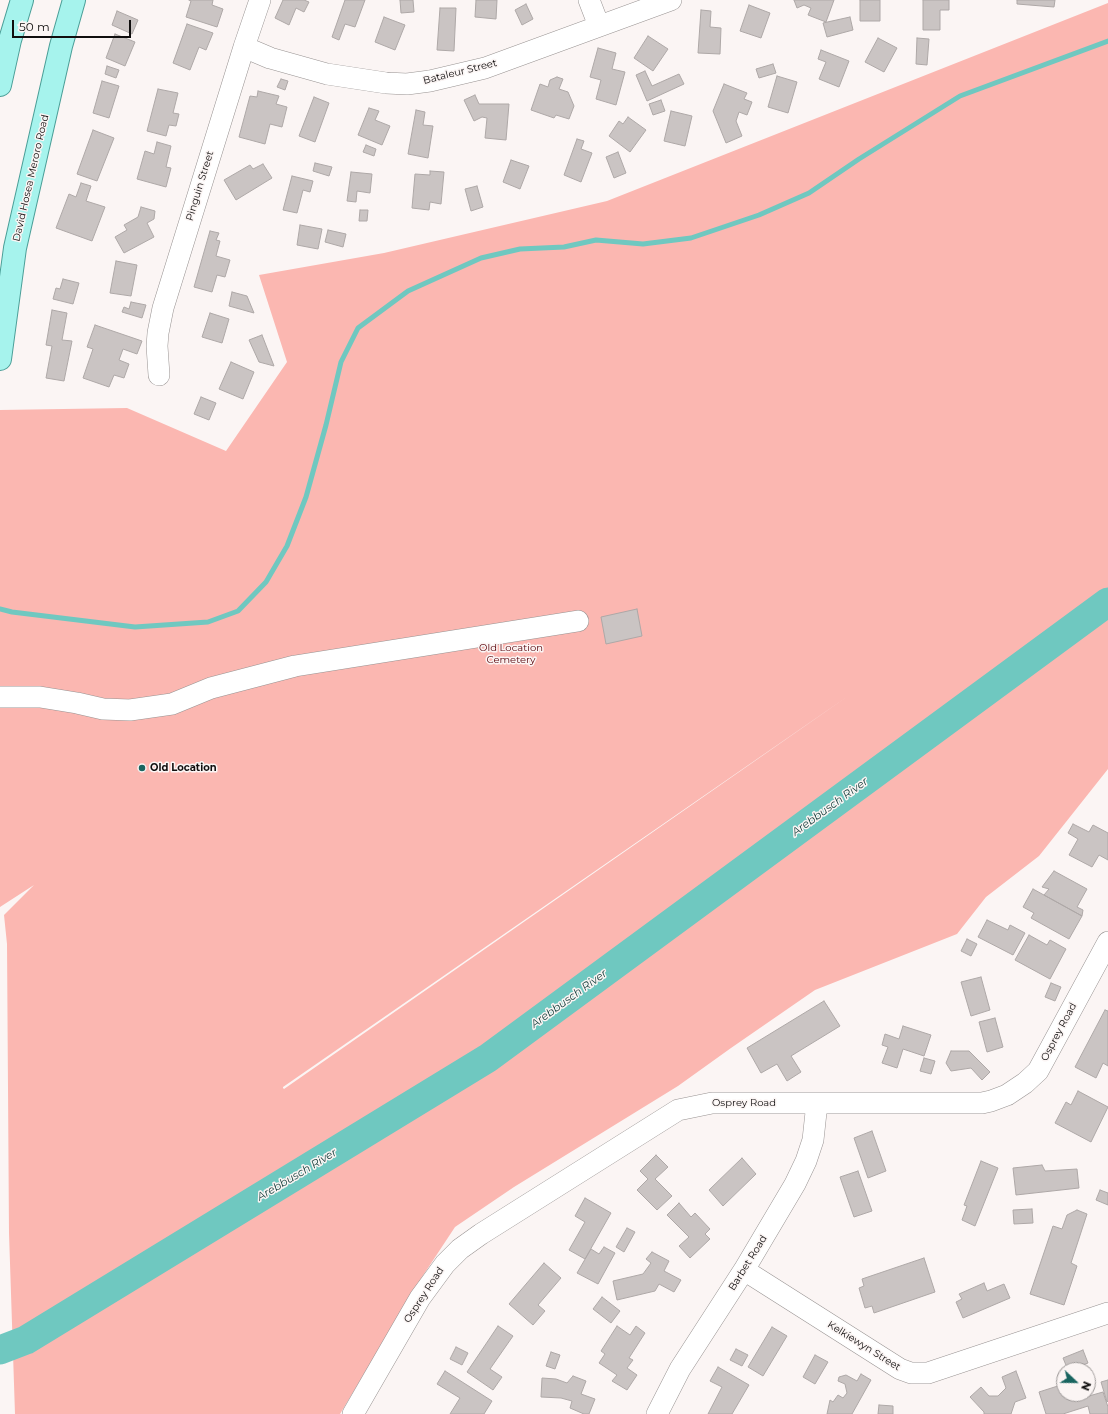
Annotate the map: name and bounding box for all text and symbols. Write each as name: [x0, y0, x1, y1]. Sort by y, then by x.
scale bar: [14, 12, 133, 38]
text: 50 m: [19, 19, 50, 34]
street label: Bataleur Street: [422, 57, 498, 87]
street label: David Hosea Meroro Road: [11, 113, 51, 243]
street label: Pinguin Street: [184, 150, 216, 222]
park label: Old Location Cemetery: [479, 642, 543, 666]
place label: Old Location: [150, 762, 217, 774]
marker: Old Location: [137, 763, 147, 773]
water label: Arebbusch River: [789, 775, 871, 839]
water label: Arebbusch River: [528, 967, 610, 1031]
street label: Osprey Road: [1039, 1001, 1079, 1063]
street label: Osprey Road: [712, 1097, 776, 1109]
water label: Arebbusch River: [255, 1146, 339, 1204]
street label: Barbet Road: [726, 1233, 770, 1293]
street label: Osprey Road: [402, 1265, 446, 1325]
street label: Kelkiewyn Street: [825, 1319, 903, 1373]
north arrow: [1056, 1362, 1096, 1402]
text: N: [1078, 1379, 1094, 1393]

